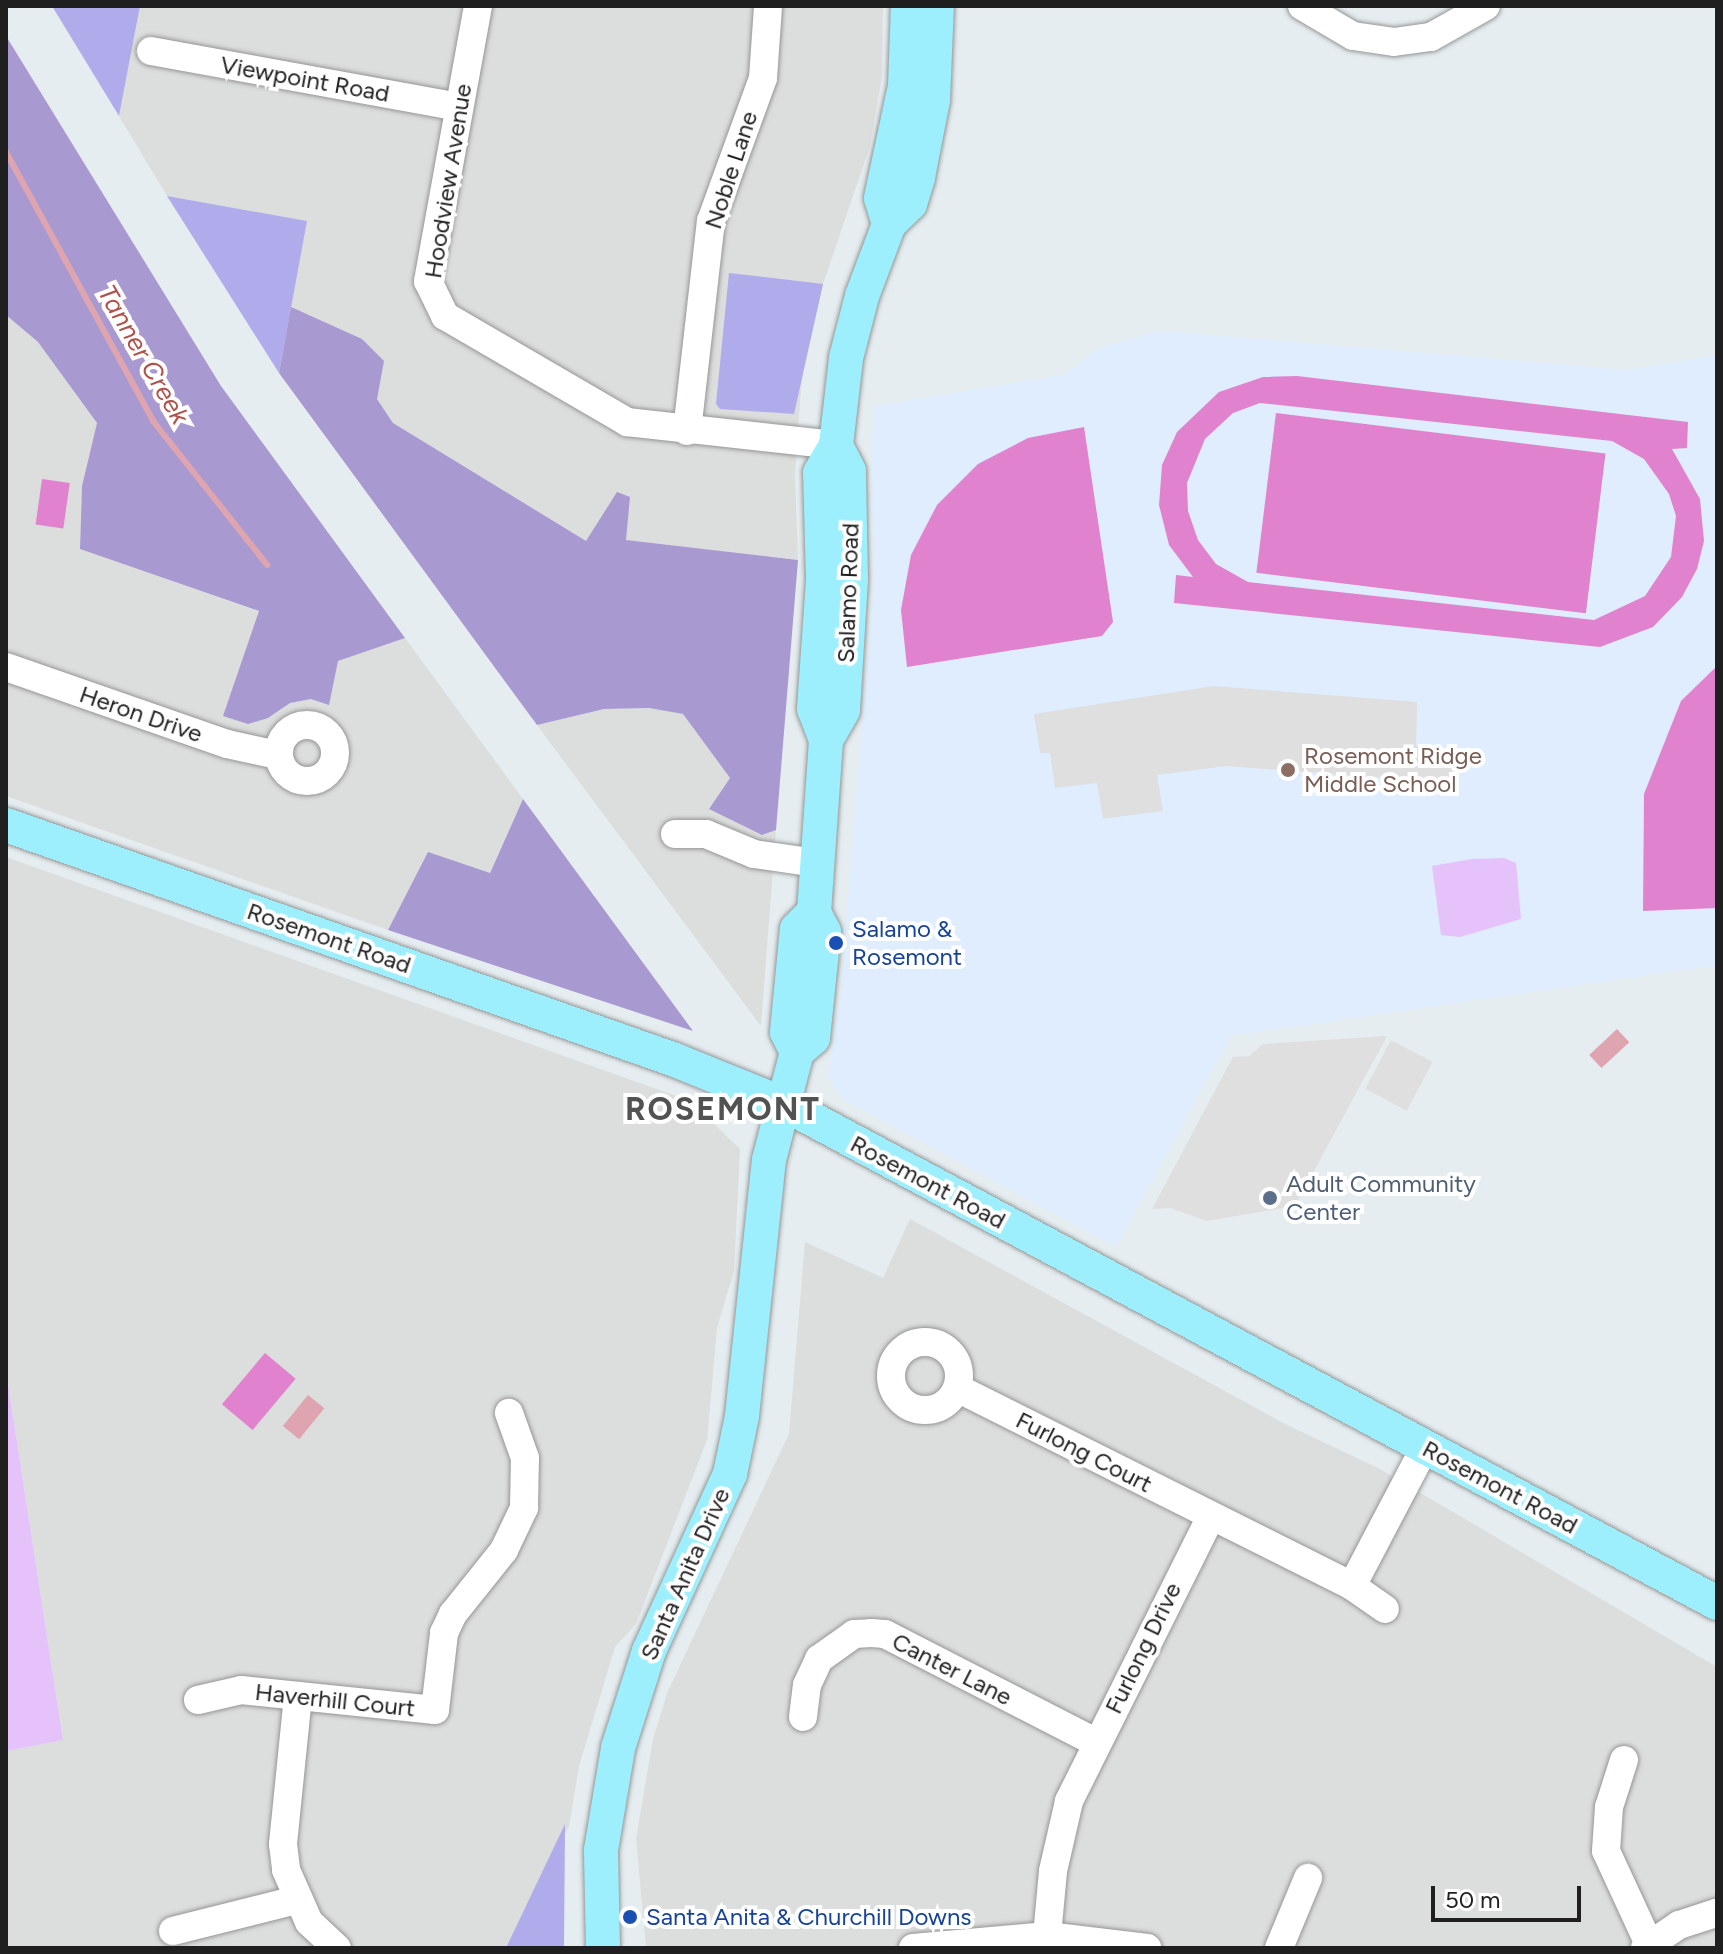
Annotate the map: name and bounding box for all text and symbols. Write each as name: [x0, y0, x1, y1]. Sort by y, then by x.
street label: Viewpoint Road: [218, 50, 392, 108]
street label: Hoodview Avenue: [418, 82, 478, 280]
street label: Noble Lane: [698, 107, 764, 233]
water label: Tanner Creek: [91, 280, 195, 430]
street label: Salamo Road: [831, 523, 865, 663]
street label: Heron Drive: [76, 680, 206, 748]
place label: Rosemont Ridge Middle School: [1304, 742, 1482, 798]
marker: Rosemont Ridge Middle School: [1279, 761, 1297, 779]
street label: Rosemont Road: [243, 897, 415, 979]
place label: Salamo & Rosemont: [852, 915, 962, 971]
marker: Salamo & Rosemont: [827, 934, 845, 952]
district label: ROSEMONT: [625, 1090, 821, 1128]
street label: Rosemont Road: [846, 1129, 1010, 1235]
place label: Adult Community Center: [1286, 1170, 1476, 1226]
marker: Adult Community Center: [1261, 1189, 1279, 1207]
street label: Furlong Court: [1011, 1405, 1157, 1499]
street label: Rosemont Road: [1418, 1434, 1582, 1540]
street label: Santa Anita Drive: [634, 1483, 736, 1665]
street label: Furlong Drive: [1099, 1578, 1187, 1718]
street label: Canter Lane: [887, 1627, 1017, 1711]
street label: Haverhill Court: [254, 1677, 416, 1723]
scale bar: [1435, 1870, 1585, 1920]
text: 50 m: [1445, 1885, 1501, 1914]
place label: Santa Anita & Churchill Downs: [646, 1903, 971, 1931]
marker: Santa Anita & Churchill Downs: [621, 1908, 639, 1926]

